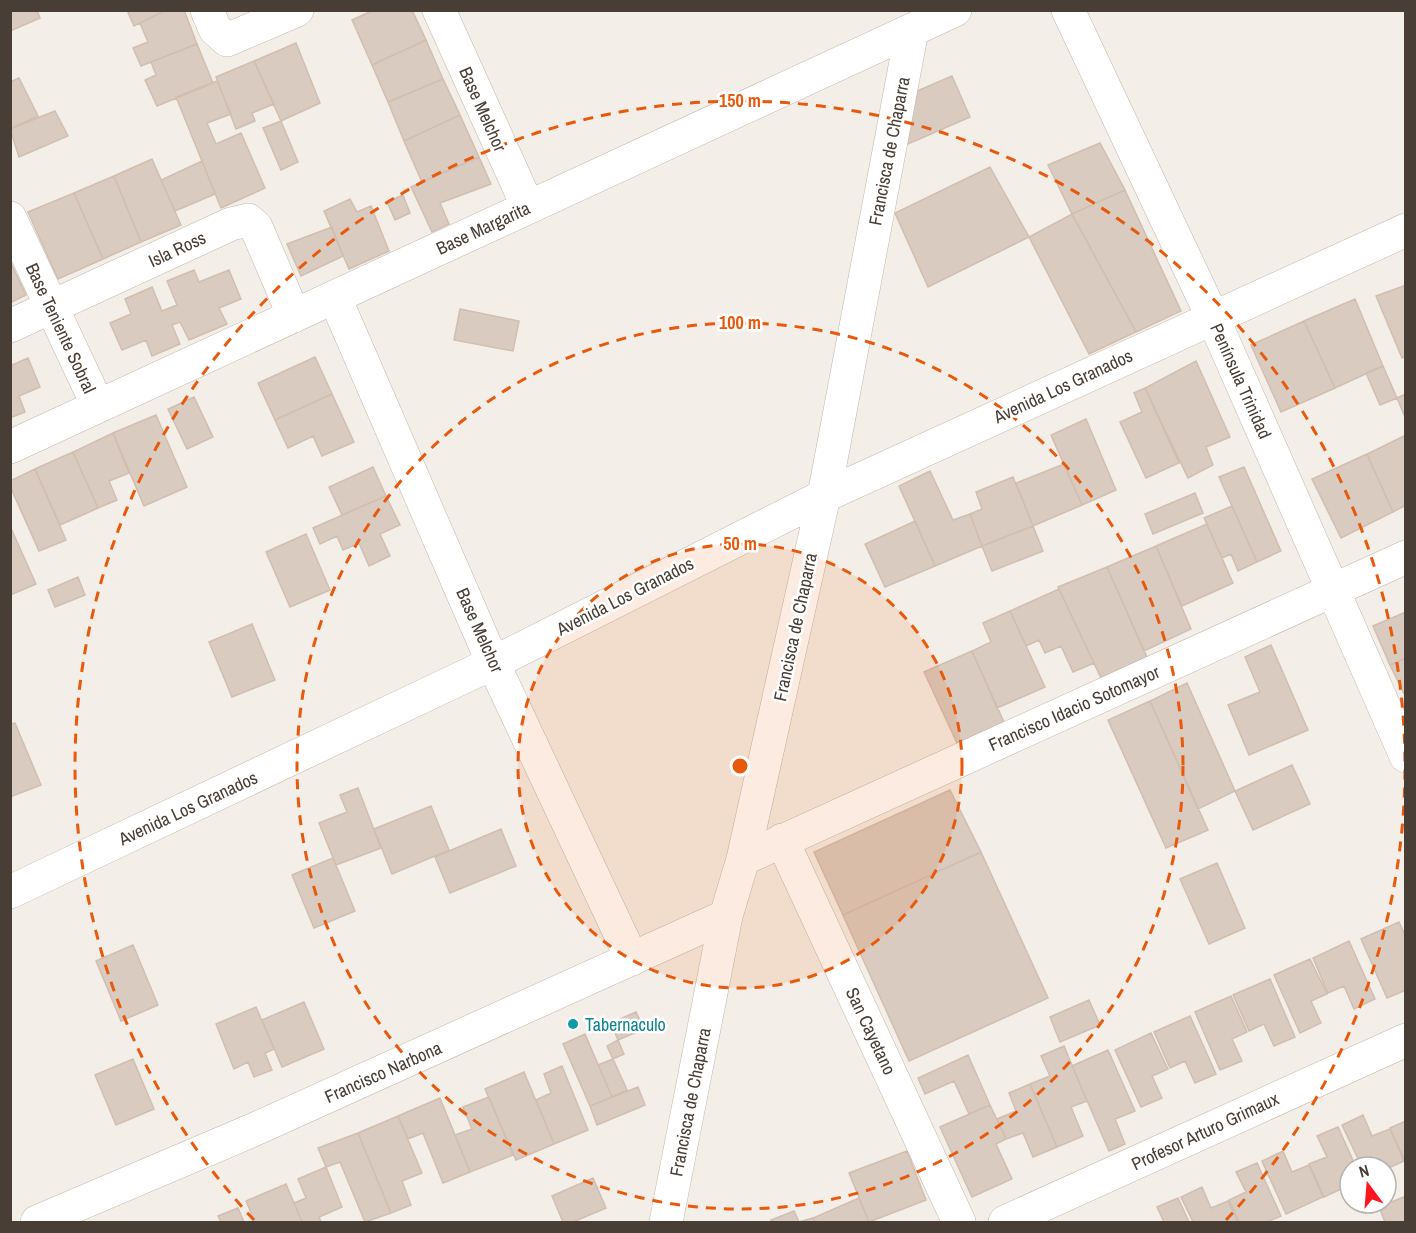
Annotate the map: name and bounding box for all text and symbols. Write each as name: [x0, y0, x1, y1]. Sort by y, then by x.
street label: Base Melchor: [453, 63, 513, 155]
street label: Francisca de Chaparra: [862, 75, 916, 227]
text: 150 m: [719, 88, 761, 113]
street label: Base Margarita: [432, 195, 534, 261]
street label: Isla Ross: [144, 225, 210, 273]
street label: Base Teniente Sobral: [20, 259, 102, 397]
text: 100 m: [719, 310, 761, 335]
street label: Península Trinidad: [1204, 319, 1278, 443]
street label: Avenida Los Granados: [989, 343, 1137, 430]
text: 50 m: [723, 531, 757, 556]
street label: Avenida Los Granados: [551, 551, 698, 642]
street label: Francisca de Chaparra: [767, 551, 823, 703]
street label: Base Melchor: [450, 584, 510, 676]
street label: Francisco Idacio Sotomayor: [985, 659, 1163, 757]
centre of rings: [730, 756, 750, 776]
street label: Avenida Los Granados: [114, 765, 262, 852]
street label: San Cayetano: [840, 983, 902, 1079]
place label: Tabernaculo: [585, 1012, 666, 1037]
marker: Tabernaculo: [566, 1017, 580, 1031]
street label: Francisca de Chaparra: [663, 1026, 717, 1178]
street label: Francisco Narbona: [321, 1035, 445, 1109]
street label: Profesor Arturo Grimaux: [1127, 1086, 1283, 1176]
north arrow: [1338, 1155, 1398, 1215]
text: N: [1356, 1159, 1371, 1182]

